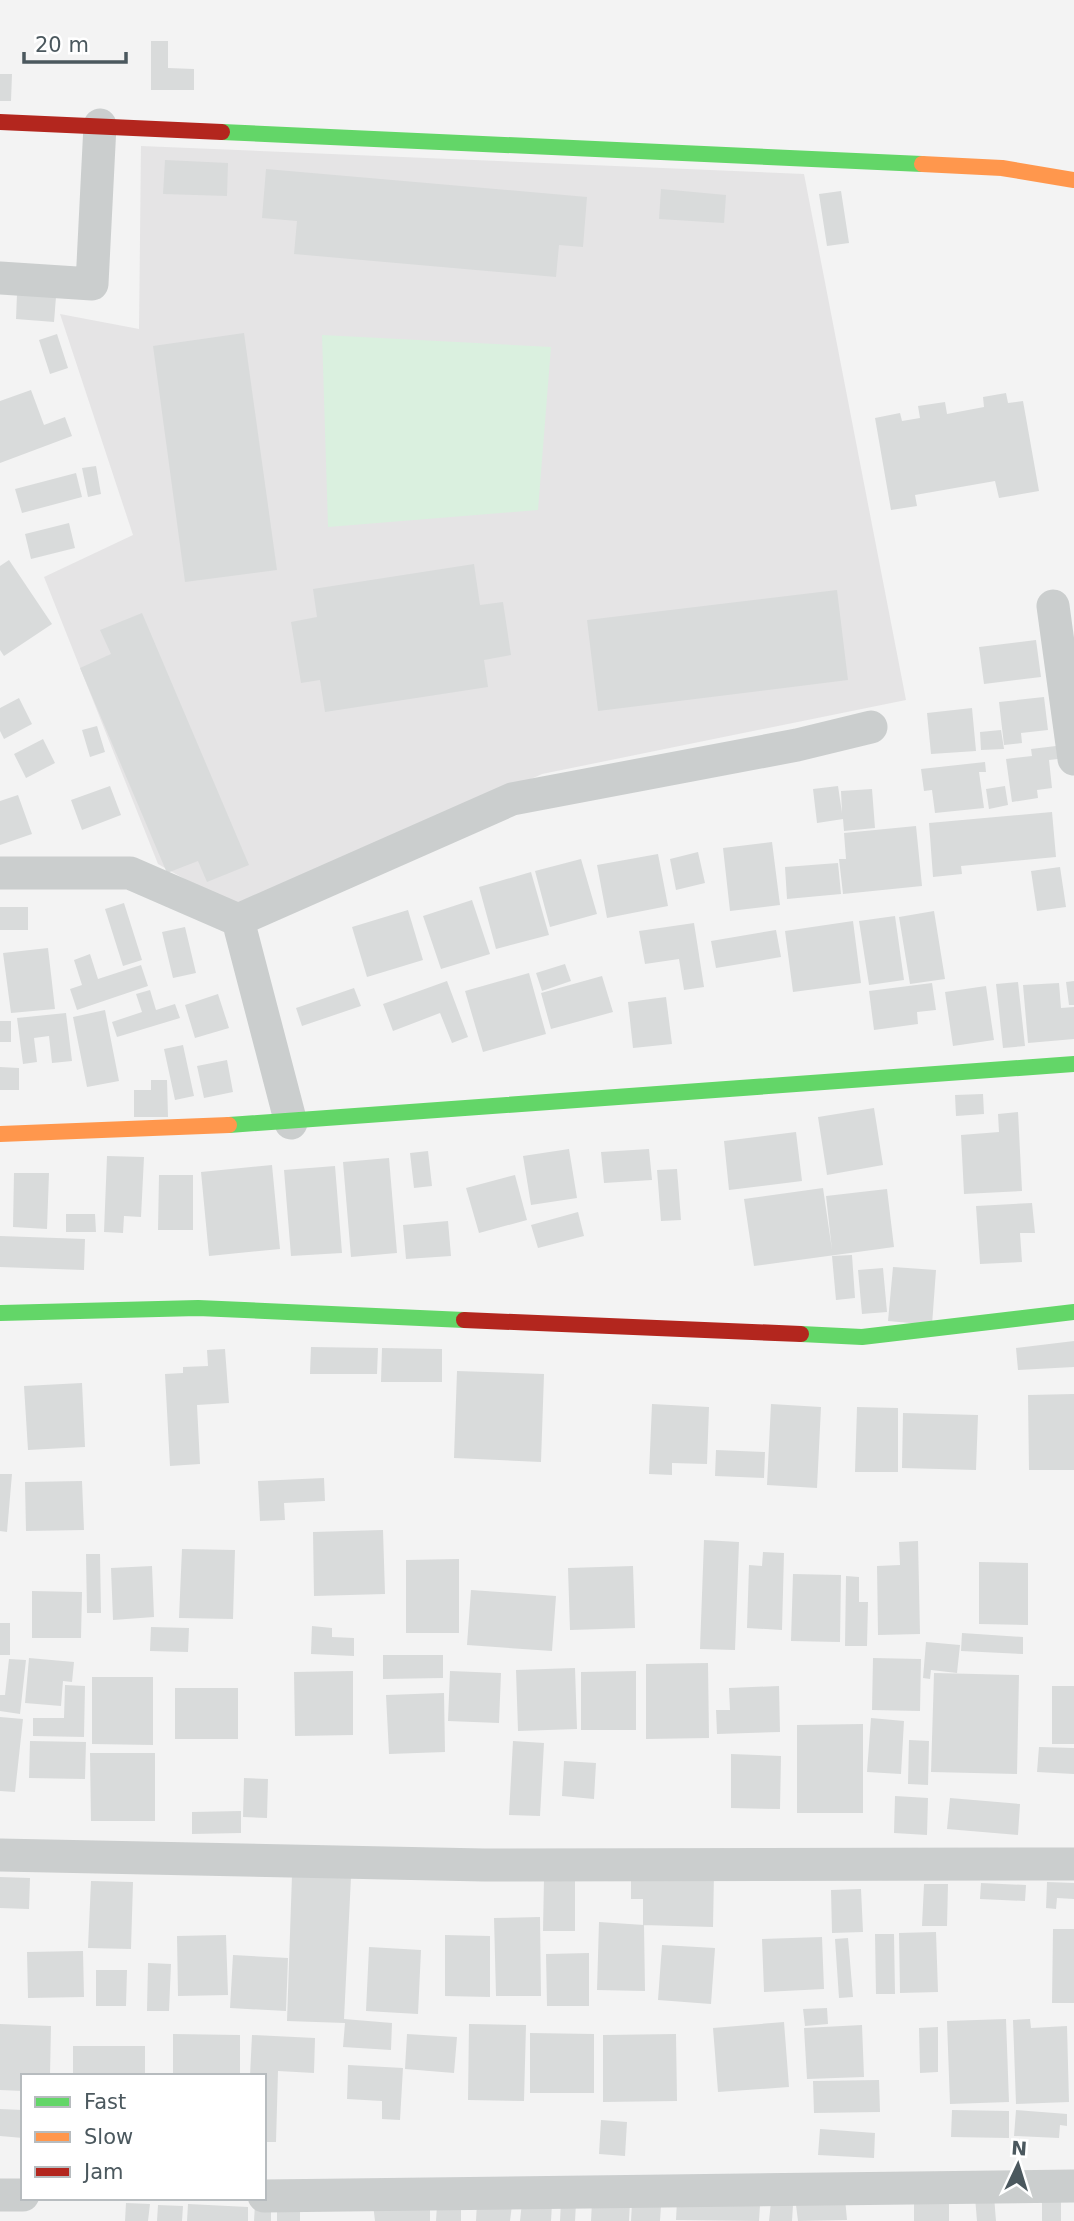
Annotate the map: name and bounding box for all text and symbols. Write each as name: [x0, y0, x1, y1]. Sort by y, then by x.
scale bar: [24, 21, 126, 65]
text: 20 m: [35, 33, 89, 57]
legend: [21, 2074, 266, 2200]
text: Fast: [84, 2090, 126, 2114]
text: Slow: [84, 2125, 133, 2149]
north arrow: [983, 2130, 1053, 2200]
text: N: [1010, 2137, 1028, 2160]
text: Jam: [82, 2160, 124, 2184]

